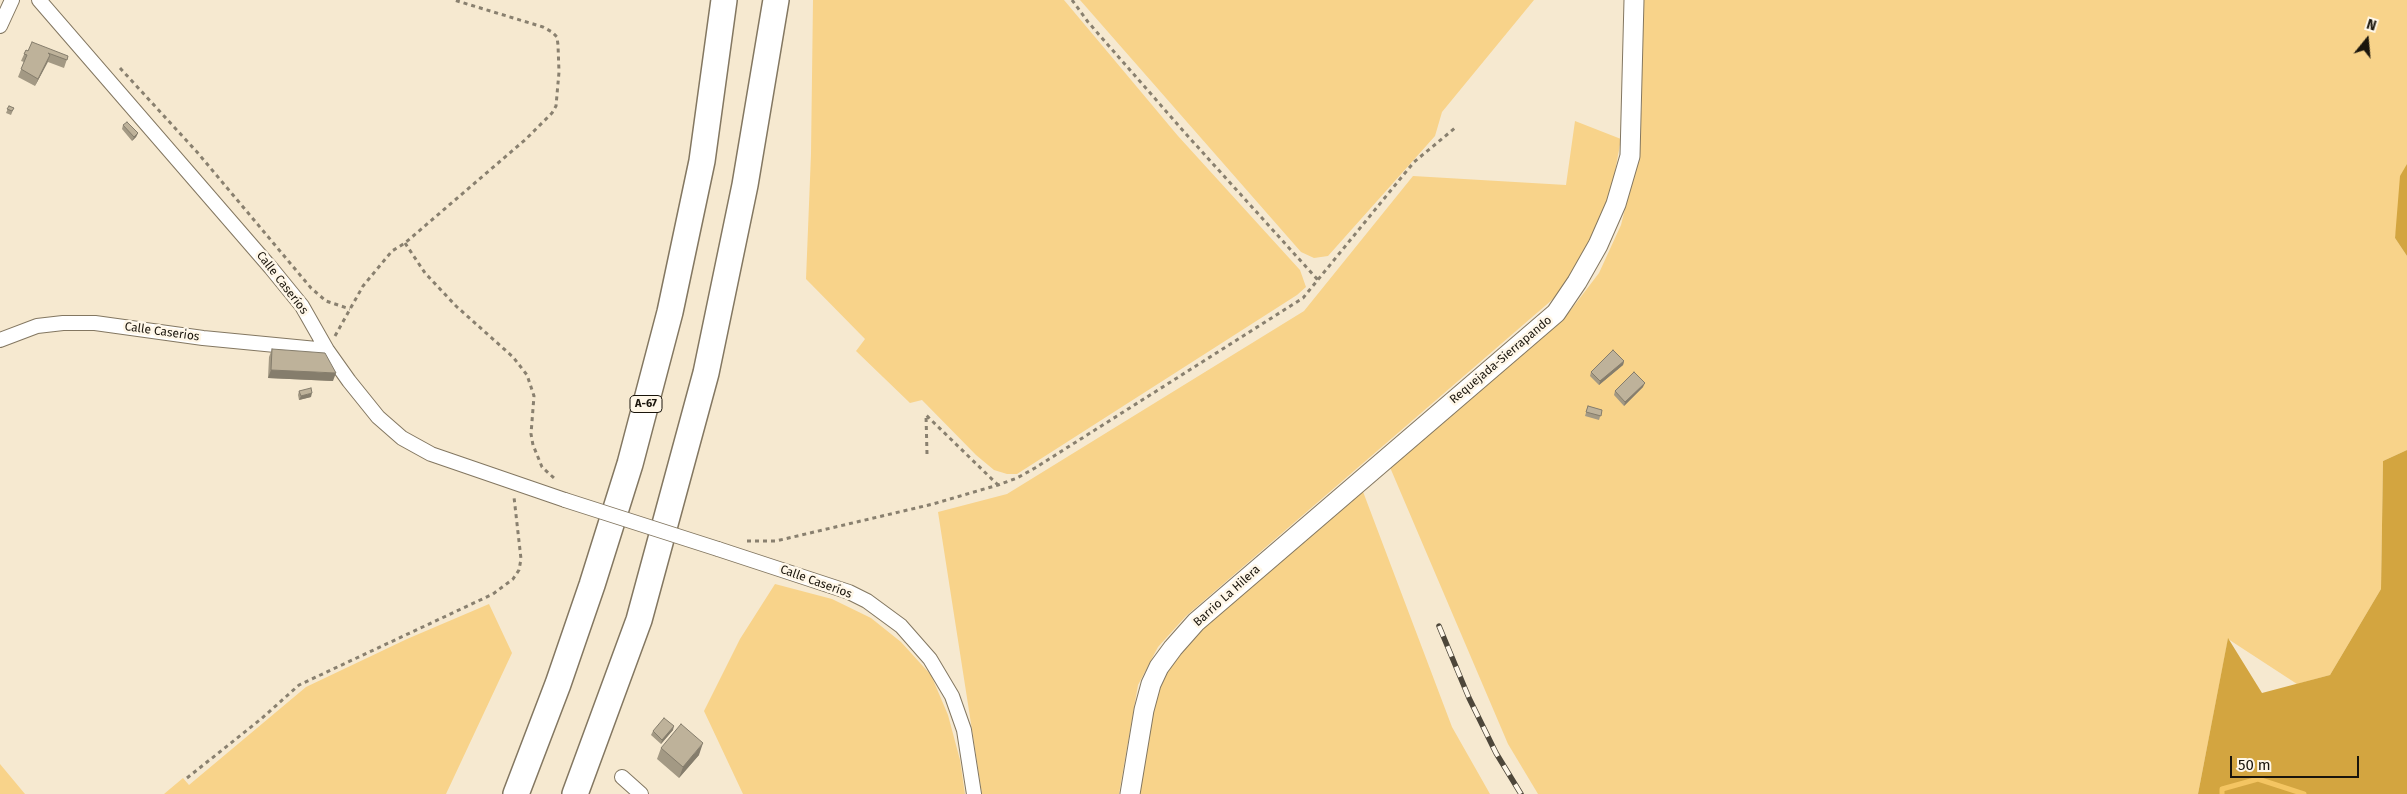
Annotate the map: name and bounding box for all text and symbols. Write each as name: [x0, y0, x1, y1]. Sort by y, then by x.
north arrow: [2342, 15, 2392, 65]
text: N: [2365, 16, 2378, 35]
street label: Calle Caseríos: [253, 249, 311, 317]
street label: Requejada-Sierrapando: [1447, 313, 1555, 407]
street label: Calle Caserios: [124, 320, 200, 344]
road number: A-67: [630, 396, 662, 412]
street label: Calle Caseríos: [778, 562, 854, 602]
street label: Barrio La Hilera: [1191, 562, 1263, 630]
scale bar: [2232, 746, 2361, 778]
text: 50 m: [2238, 756, 2271, 774]

